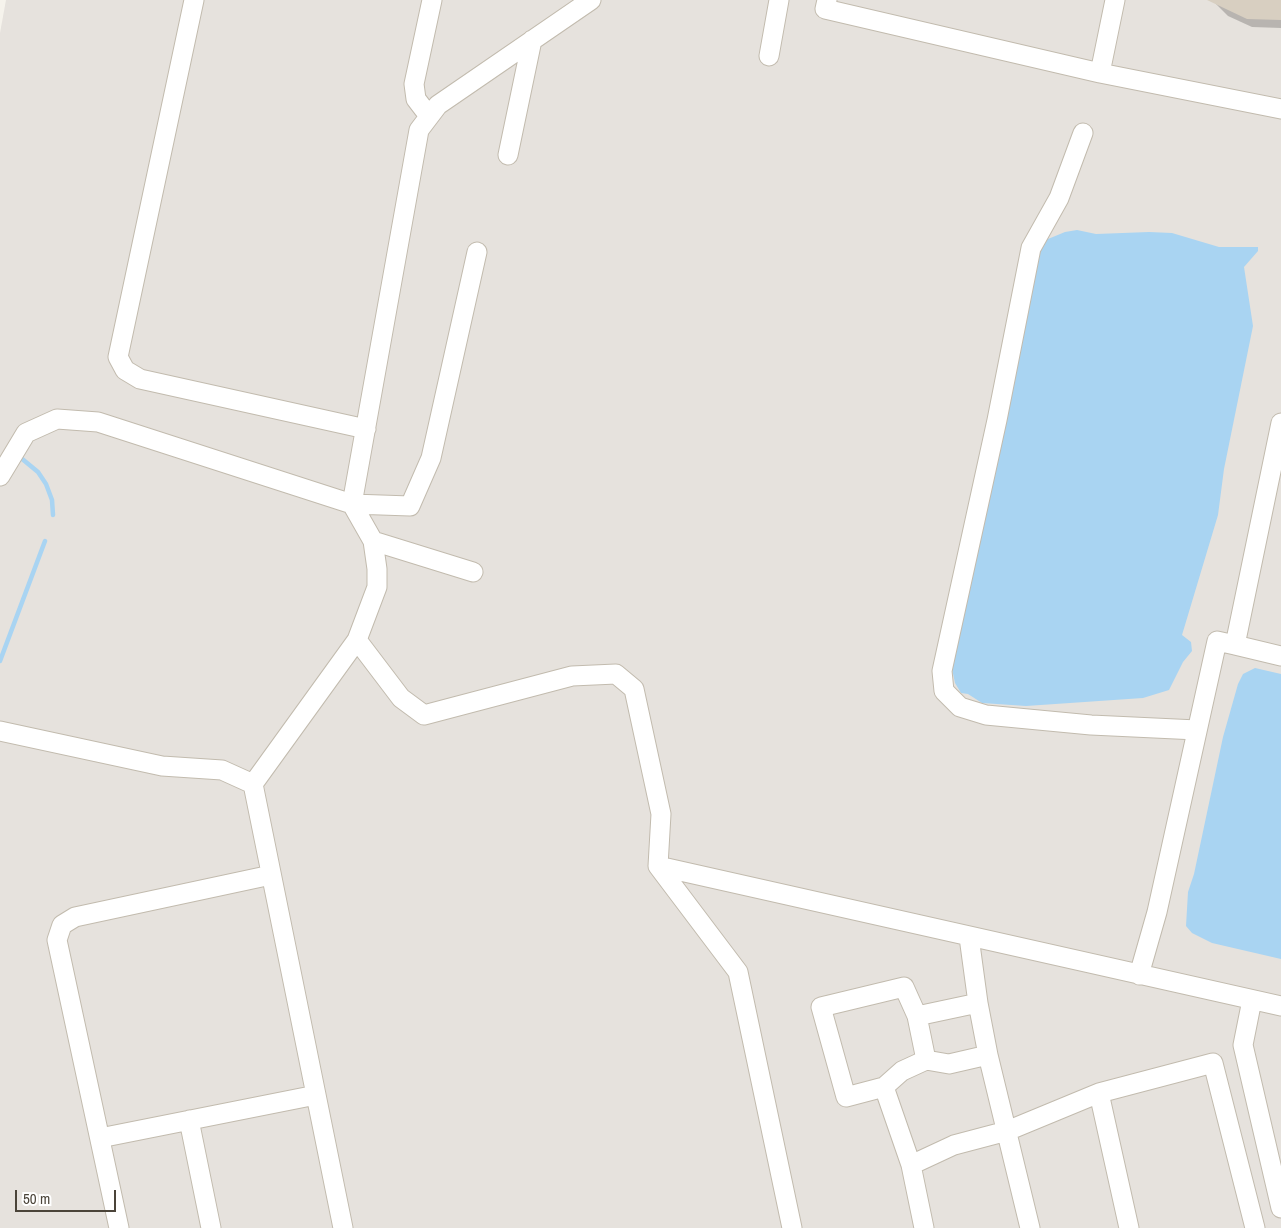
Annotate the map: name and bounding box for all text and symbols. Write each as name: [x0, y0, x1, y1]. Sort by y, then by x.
scale bar: [18, 1180, 119, 1212]
text: 50 m: [23, 1188, 50, 1209]

